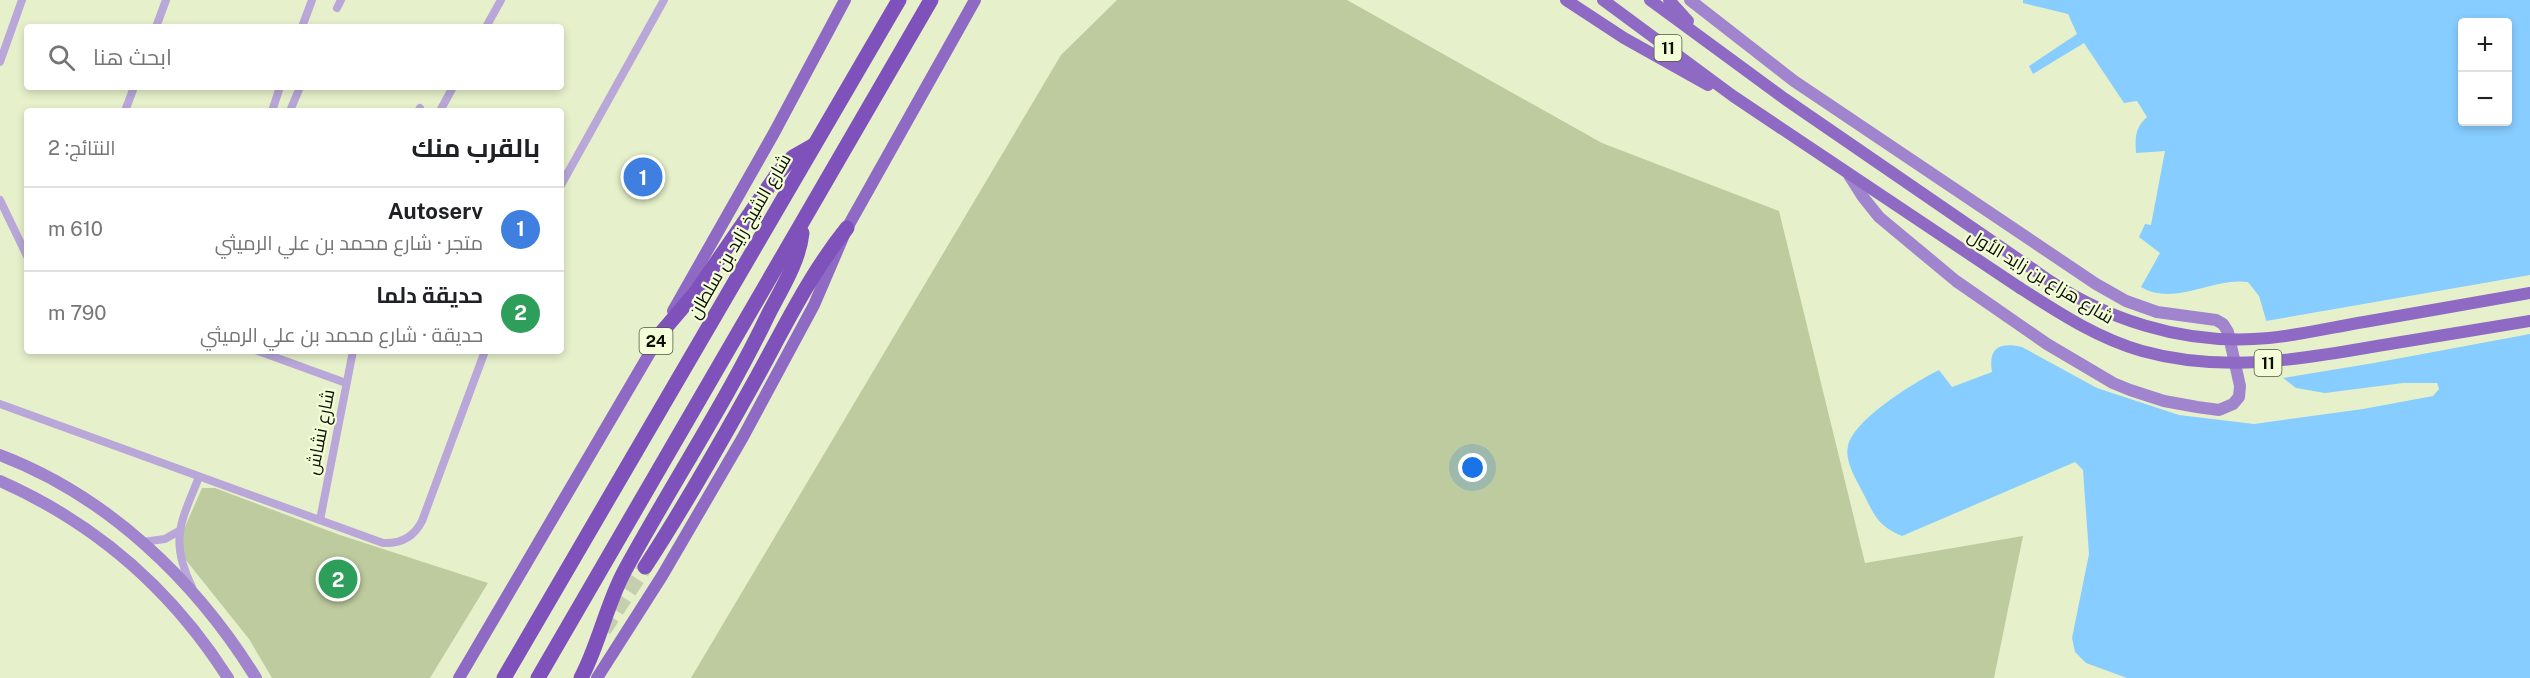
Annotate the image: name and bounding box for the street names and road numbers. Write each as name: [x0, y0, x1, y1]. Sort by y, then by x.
road number: 11: [1654, 35, 1682, 61]
street label: شارع الشيخ زايد بن سلطان: [683, 150, 797, 323]
street label: شارع هزاع بن زايد الأول: [1963, 224, 2118, 330]
road number: 24: [640, 328, 672, 354]
road number: 11: [2254, 350, 2282, 376]
street label: شارع نشاش: [301, 387, 341, 477]

